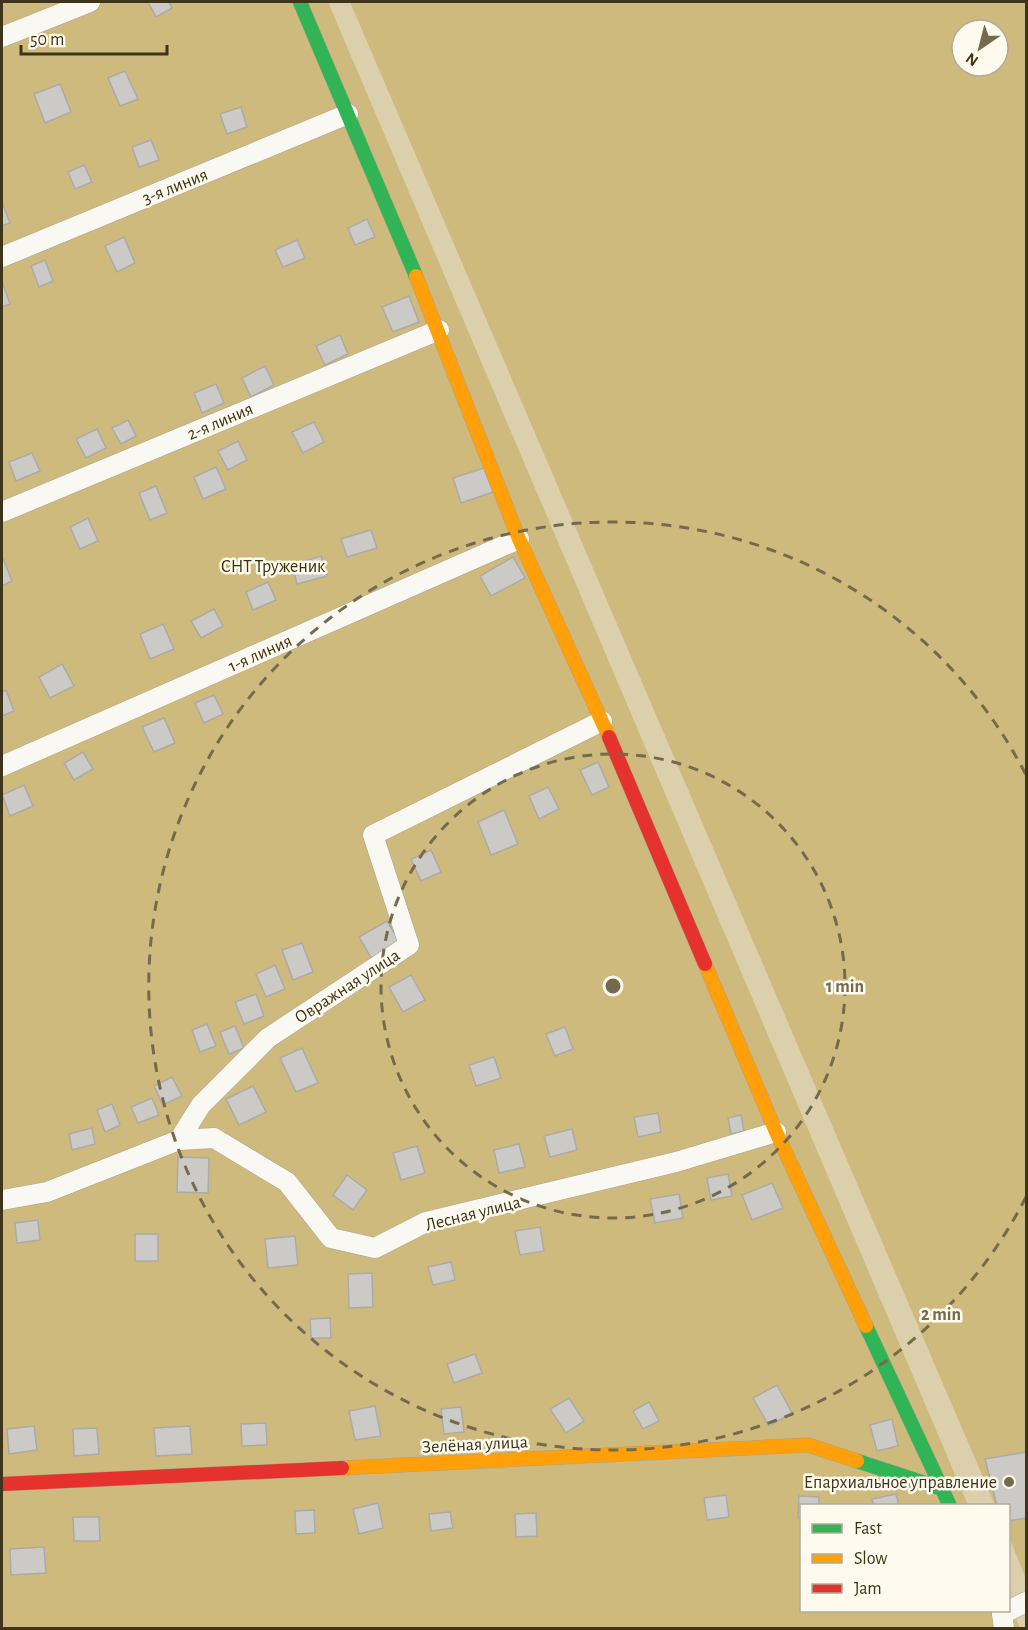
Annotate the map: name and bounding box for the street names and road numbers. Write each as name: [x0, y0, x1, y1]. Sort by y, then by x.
street label: 3-я линия: [140, 166, 211, 208]
street label: 2-я линия: [185, 400, 256, 444]
street label: 1-я линия: [226, 632, 295, 676]
street label: Овражная улица: [292, 946, 403, 1027]
street label: Лесная улица: [424, 1193, 523, 1235]
street label: Зелёная улица: [422, 1433, 528, 1457]

